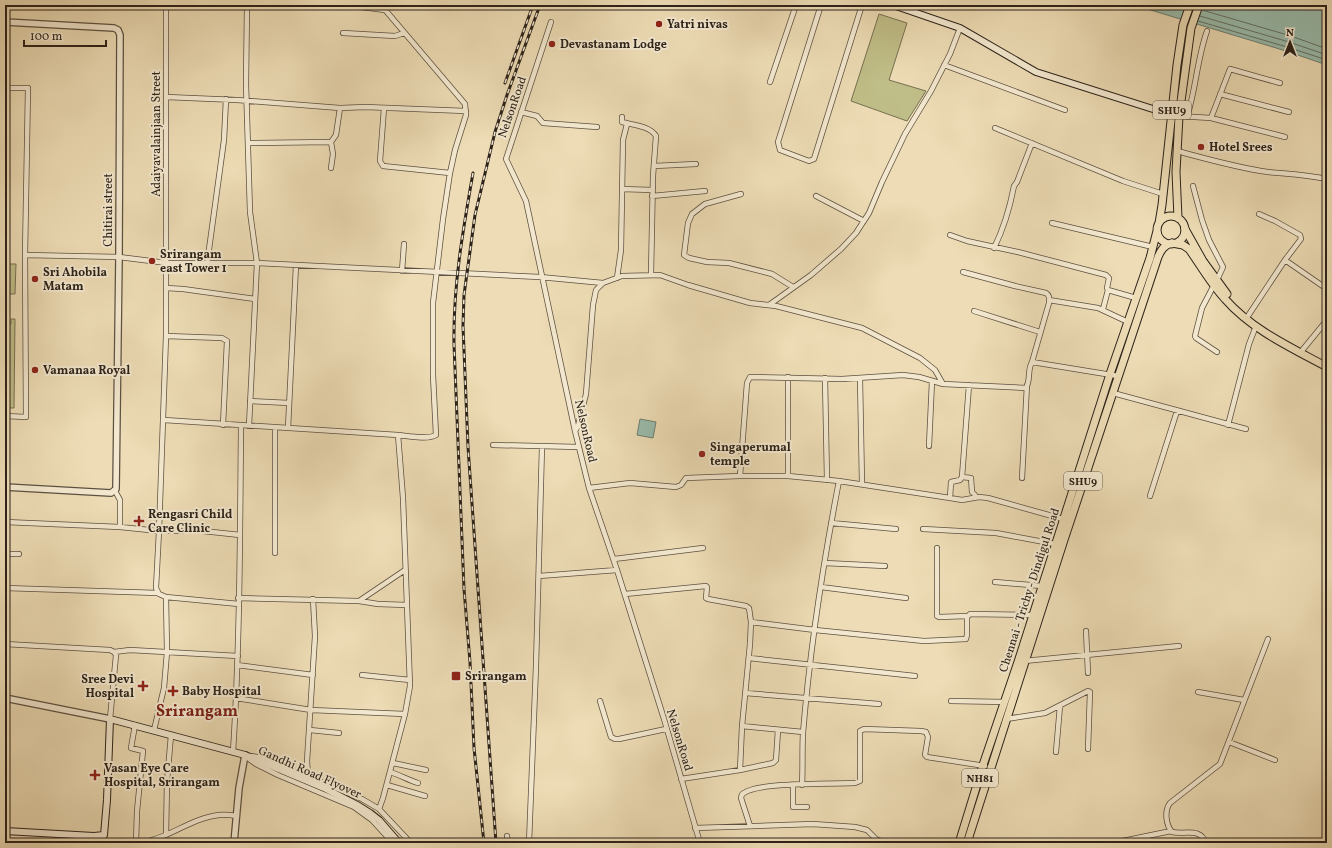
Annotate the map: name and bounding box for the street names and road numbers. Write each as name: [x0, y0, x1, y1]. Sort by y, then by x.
street label: Adaiyavalainjaan Street: [149, 71, 165, 197]
street label: NelsonRoad: [495, 74, 531, 140]
road number: SHU9: [1153, 101, 1191, 119]
street label: Chitirai street: [101, 173, 117, 247]
street label: NelsonRoad: [570, 398, 600, 464]
road number: SHU9: [1064, 472, 1102, 490]
street label: Chennai - Trichy - Dindigul Road: [996, 506, 1064, 675]
street label: NelsonRoad: [662, 707, 696, 773]
street label: Gandhi Road Flyover: [256, 743, 364, 803]
road number: NH81: [962, 769, 998, 787]

